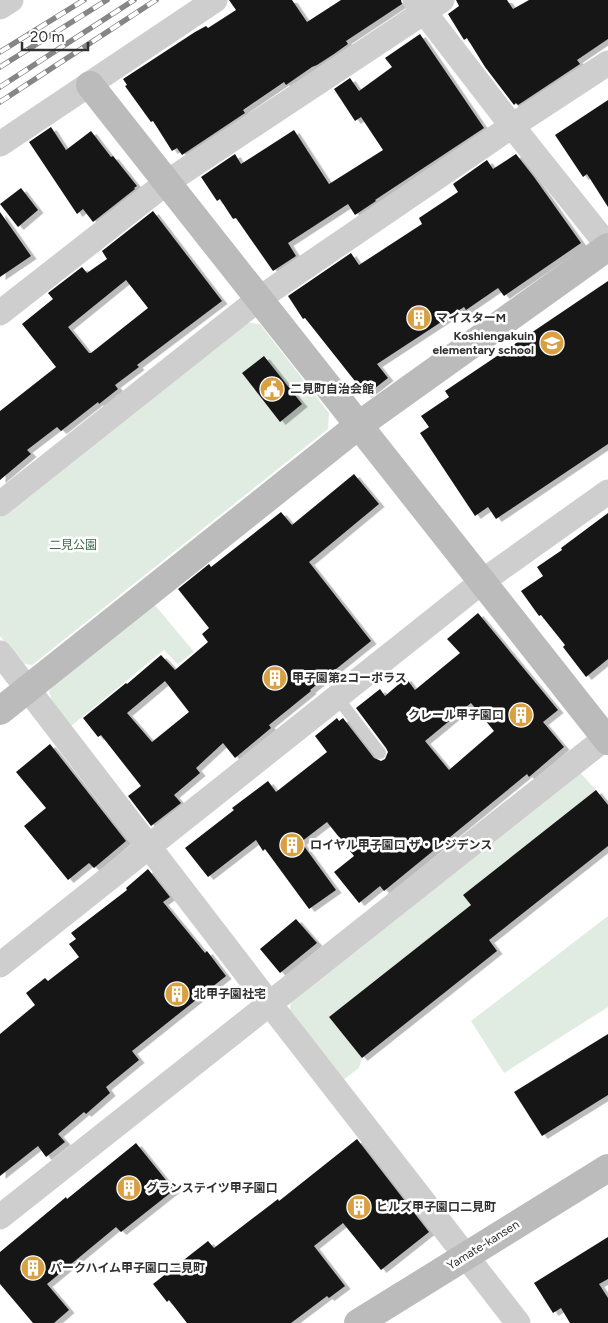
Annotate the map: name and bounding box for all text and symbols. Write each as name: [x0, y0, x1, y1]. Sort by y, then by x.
scale bar: [22, 20, 89, 52]
text: 20 m: [30, 28, 64, 46]
building icon: マイスターM: [406, 305, 432, 331]
place label: マイスターM: [436, 311, 506, 325]
place label: Koshiengakuin elementary school: [433, 329, 534, 357]
school or university icon: Koshiengakuin elementary school: [539, 330, 565, 356]
public building icon: 二見町自治会館: [259, 376, 285, 402]
place label: 二見町自治会館: [290, 382, 374, 396]
park label: 二見公園: [49, 538, 97, 552]
building icon: 甲子園第2コーポラス: [262, 665, 288, 691]
place label: 甲子園第2コーポラス: [292, 671, 407, 685]
building icon: クレール甲子園口: [508, 702, 534, 728]
place label: クレール甲子園口: [408, 708, 504, 722]
building icon: ロイヤル甲子園口 ザ・レジデンス: [279, 832, 305, 858]
place label: ロイヤル甲子園口 ザ・レジデンス: [310, 838, 492, 852]
building icon: 北甲子園社宅: [164, 981, 190, 1007]
place label: 北甲子園社宅: [194, 987, 266, 1001]
building icon: グランステイツ甲子園口: [116, 1175, 142, 1201]
place label: グランステイツ甲子園口: [146, 1181, 278, 1195]
building icon: ヒルズ甲子園口二見町: [346, 1194, 372, 1220]
place label: ヒルズ甲子園口二見町: [376, 1200, 496, 1214]
street label: Yamate-kansen: [444, 1217, 522, 1273]
building icon: パークハイム甲子園口二見町: [20, 1255, 46, 1281]
place label: パークハイム甲子園口二見町: [50, 1261, 205, 1275]

